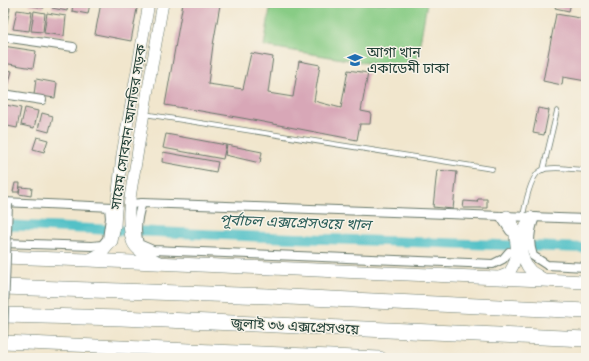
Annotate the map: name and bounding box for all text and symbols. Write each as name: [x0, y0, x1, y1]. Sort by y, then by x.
street label: সায়েম সোবহান আনভির সড়ক: [106, 43, 150, 212]
place label: আগা খান একাডেমী ঢাকা: [366, 43, 450, 77]
school or university icon: আগা খান একাডেমী ঢাকা: [346, 51, 364, 69]
water label: পূর্বাচল এক্সপ্রেসওয়ে খাল: [219, 210, 374, 234]
street label: জুলাই ৩৬ এক্সপ্রেসওয়ে: [230, 314, 360, 338]

